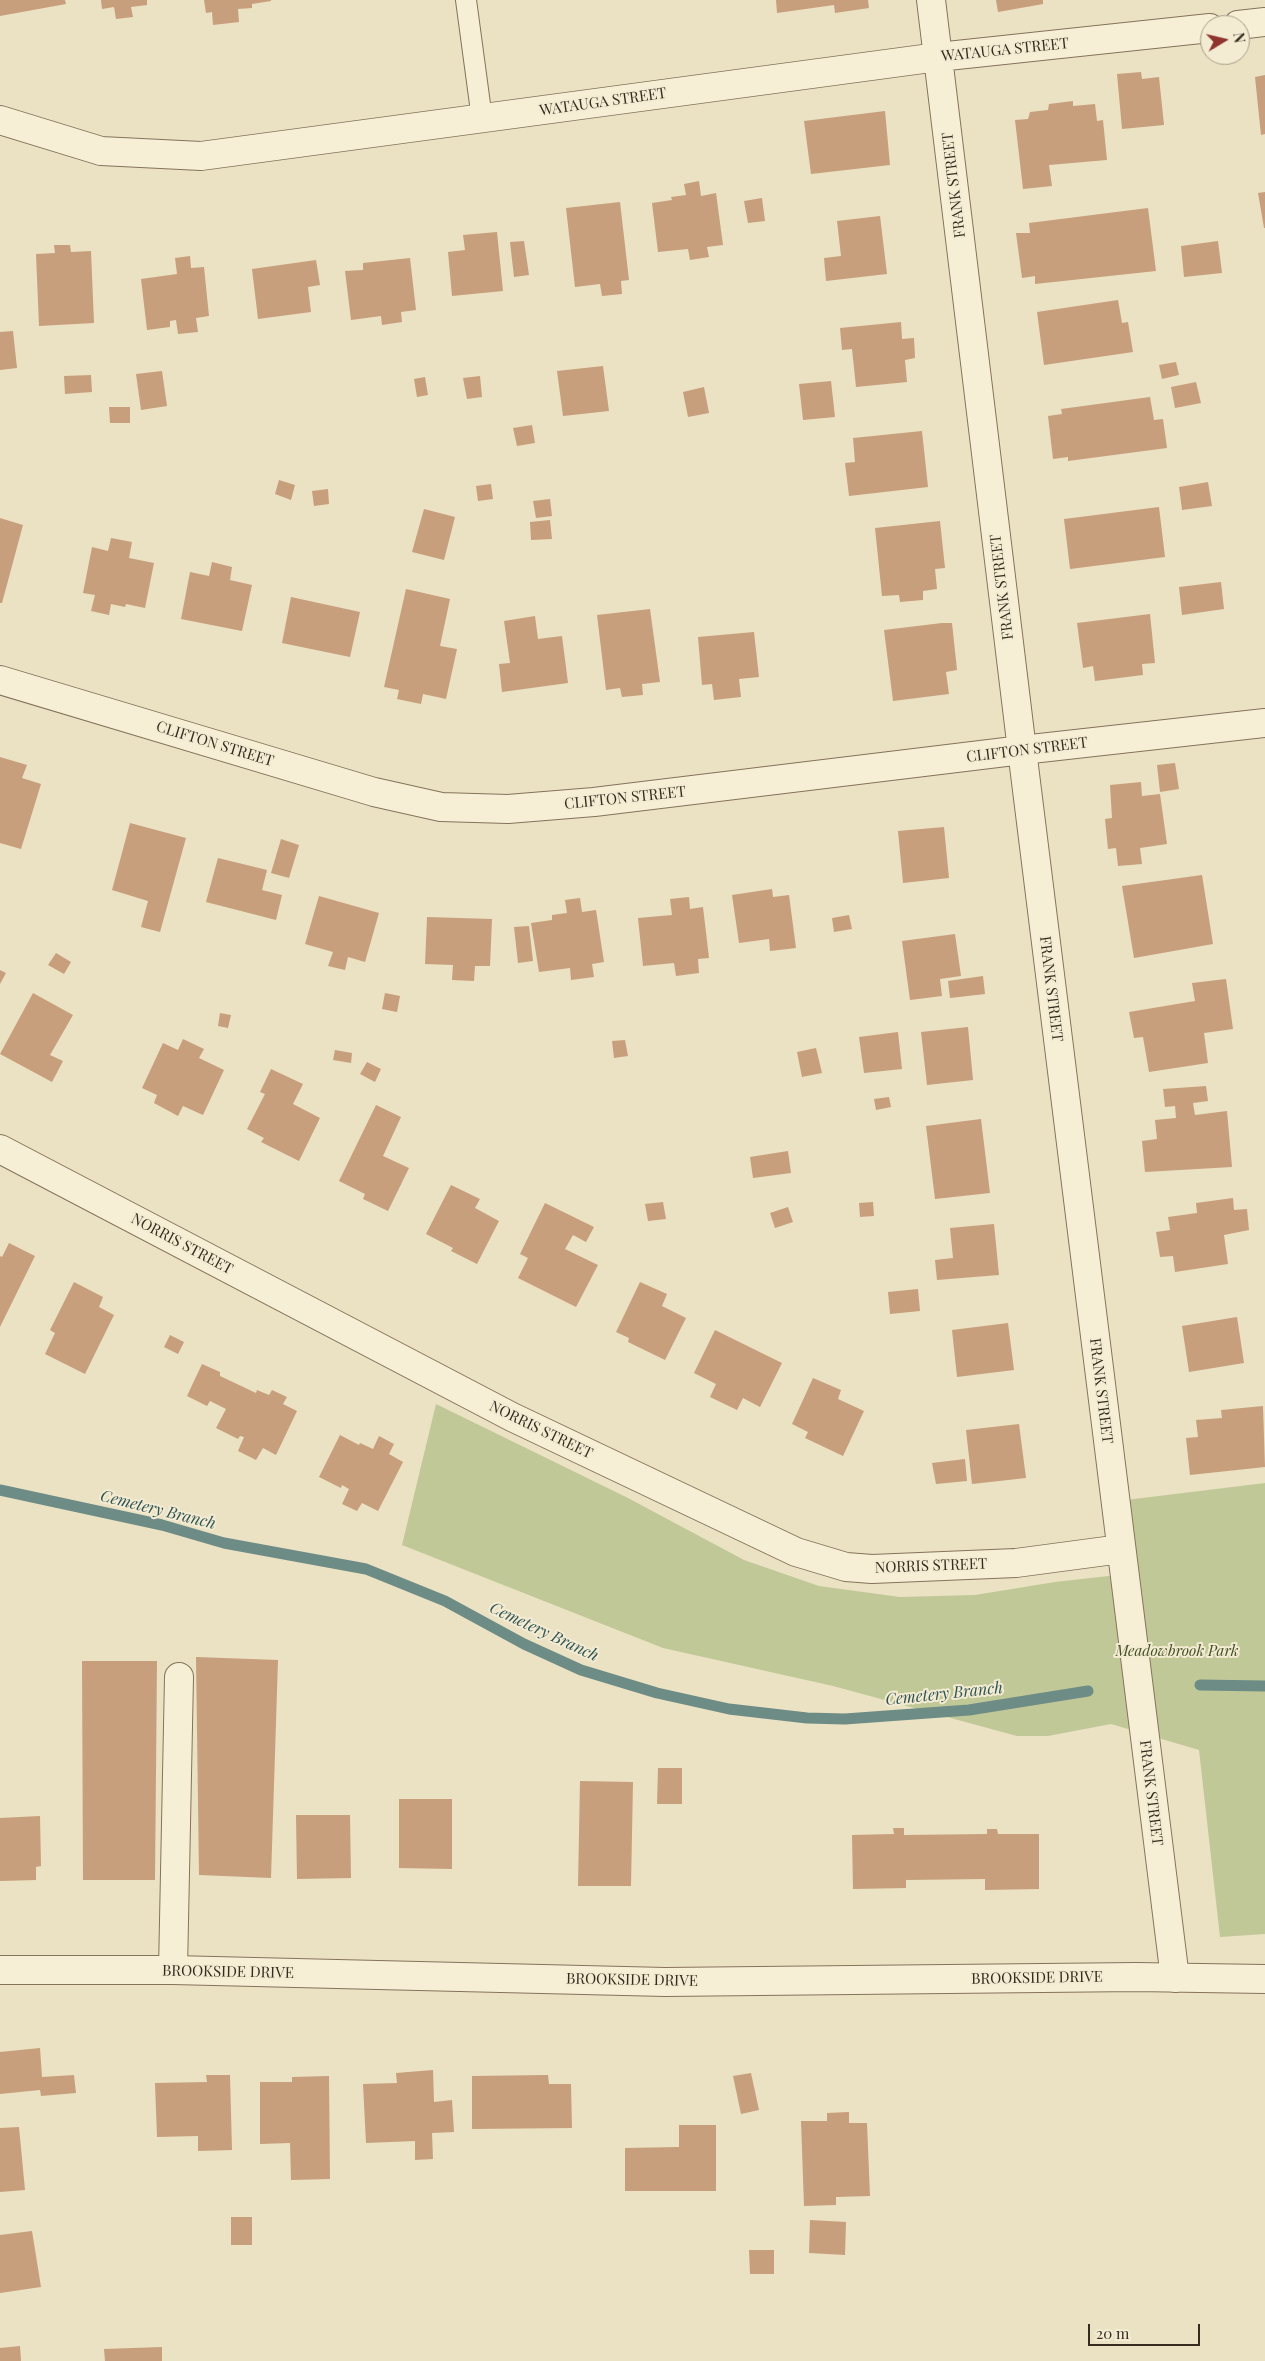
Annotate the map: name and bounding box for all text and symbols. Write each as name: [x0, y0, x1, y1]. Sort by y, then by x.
north arrow: [1200, 15, 1250, 65]
text: N: [1229, 31, 1249, 44]
street label: WATAUGA STREET: [940, 34, 1070, 66]
street label: WATAUGA STREET: [538, 84, 668, 120]
street label: FRANK STREET: [939, 131, 969, 239]
street label: FRANK STREET: [987, 533, 1017, 641]
street label: CLIFTON STREET: [154, 718, 276, 770]
street label: CLIFTON STREET: [965, 734, 1089, 766]
street label: CLIFTON STREET: [563, 783, 687, 813]
street label: FRANK STREET: [1036, 935, 1066, 1043]
street label: NORRIS STREET: [128, 1210, 236, 1278]
street label: FRANK STREET: [1086, 1337, 1116, 1445]
street label: NORRIS STREET: [486, 1397, 596, 1463]
water label: Cemetery Branch: [98, 1486, 218, 1534]
street label: NORRIS STREET: [874, 1555, 988, 1577]
water label: Cemetery Branch: [486, 1598, 602, 1666]
park label: Meadowbrook Park: [1115, 1642, 1239, 1660]
water label: Cemetery Branch: [884, 1678, 1004, 1710]
street label: FRANK STREET: [1136, 1739, 1166, 1847]
street label: BROOKSIDE DRIVE: [162, 1962, 294, 1982]
street label: BROOKSIDE DRIVE: [971, 1968, 1103, 1988]
street label: BROOKSIDE DRIVE: [566, 1970, 698, 1990]
scale bar: [1090, 2314, 1202, 2346]
text: 20 m: [1096, 2323, 1129, 2343]

